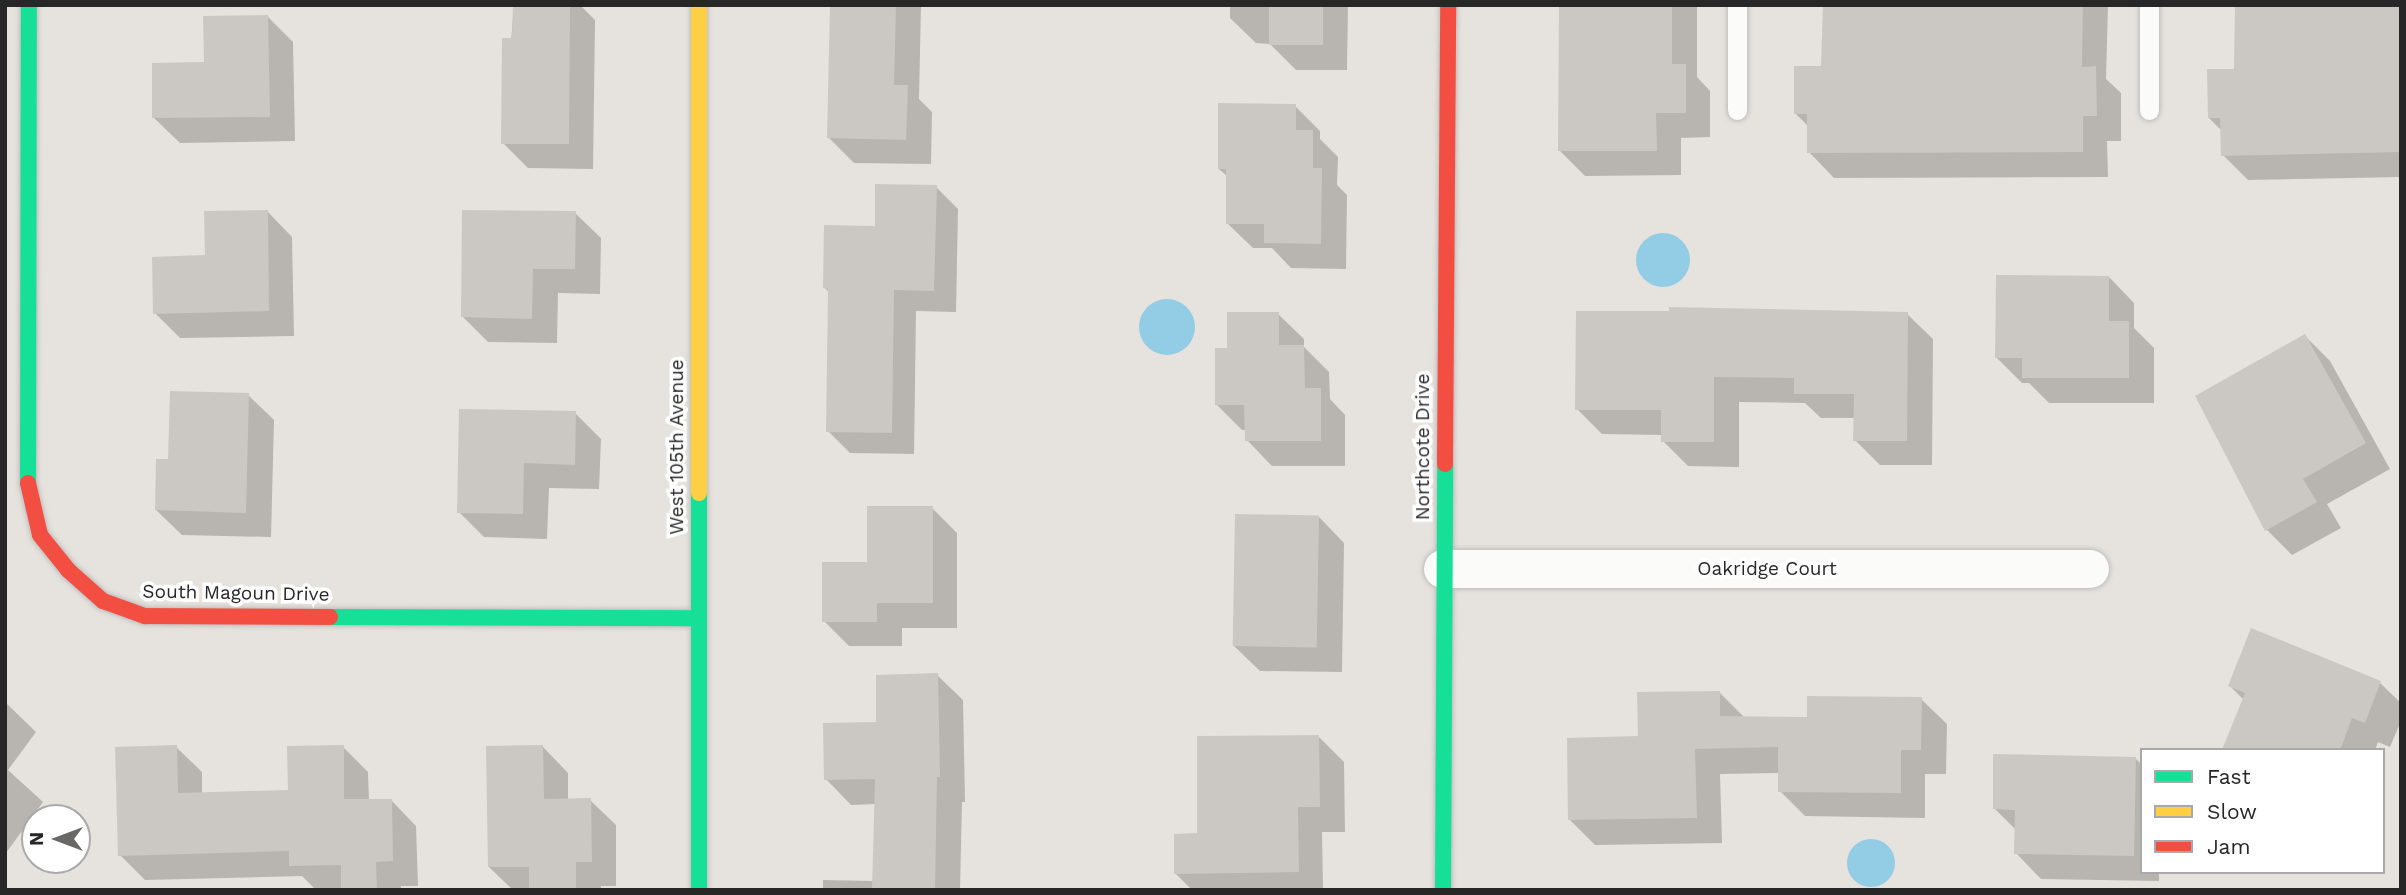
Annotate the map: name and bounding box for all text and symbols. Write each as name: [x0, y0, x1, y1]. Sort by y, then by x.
street label: West 105th Avenue: [666, 359, 688, 535]
street label: Northcote Drive: [1412, 374, 1434, 520]
street label: Oakridge Court: [1697, 558, 1837, 580]
street label: South Magoun Drive: [142, 580, 330, 606]
legend: [2140, 748, 2385, 874]
text: Fast: [2207, 764, 2251, 789]
text: Slow: [2207, 799, 2257, 824]
north arrow: [21, 804, 91, 874]
text: N: [25, 832, 48, 846]
text: Jam: [2207, 834, 2250, 859]

